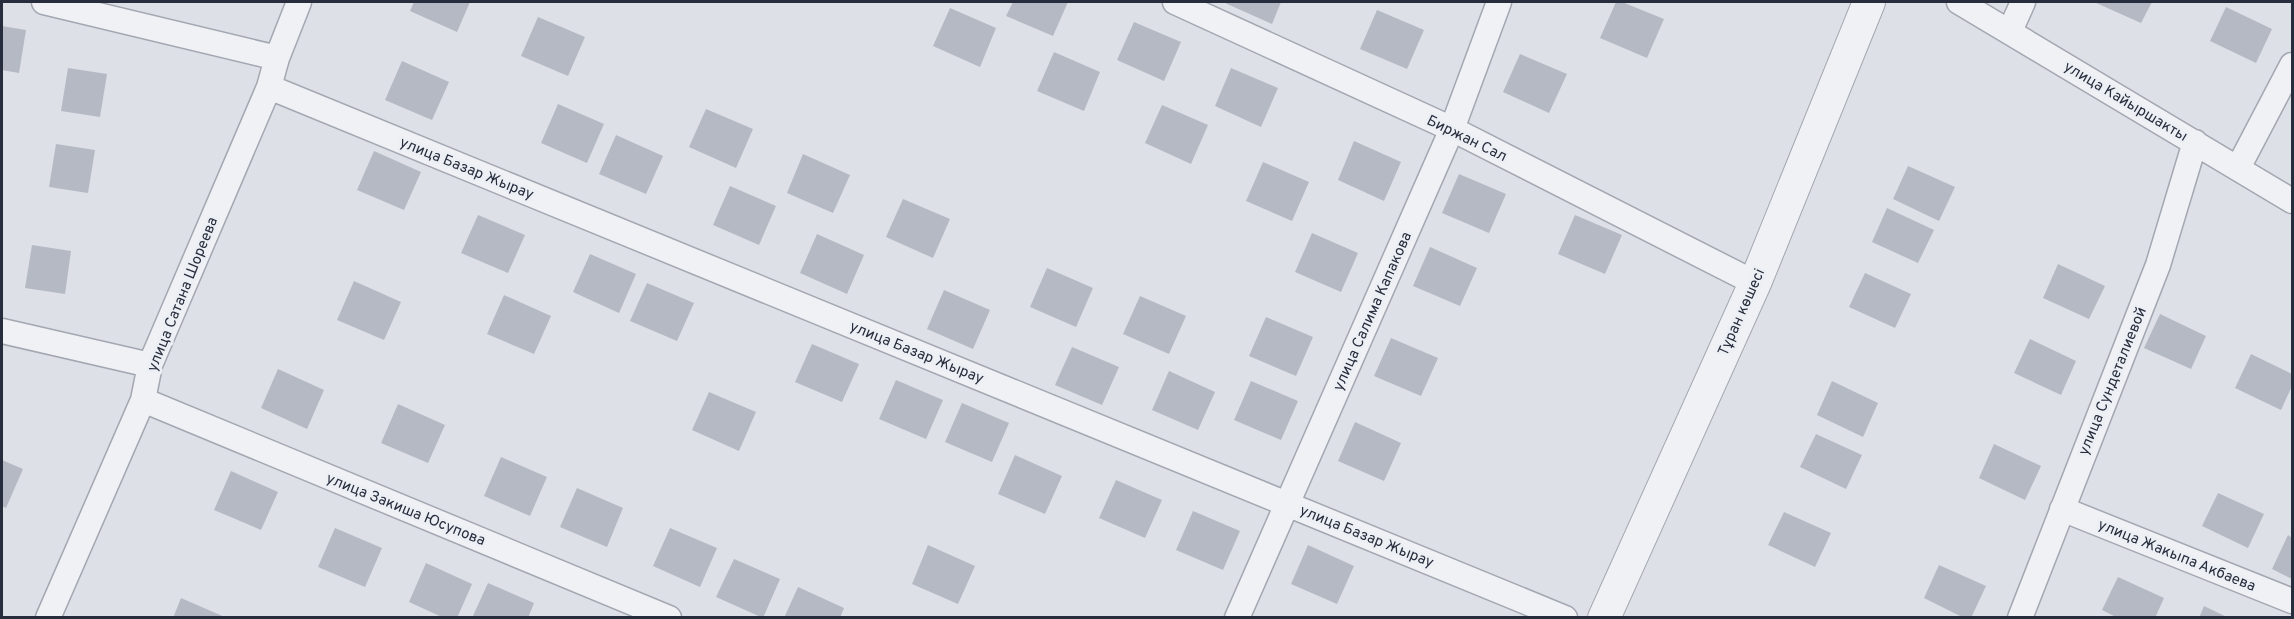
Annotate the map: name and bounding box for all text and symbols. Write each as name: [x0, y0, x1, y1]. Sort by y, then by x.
street label: улица Кайыршакты: [2060, 58, 2191, 147]
street label: Биржан Сал: [1423, 112, 1510, 167]
street label: улица Базар Жырау: [397, 134, 536, 205]
street label: улица Сатана Шореева: [144, 214, 223, 375]
street label: улица Салима Капакова: [1330, 229, 1417, 394]
street label: Тұран көшесі: [1715, 266, 1770, 359]
street label: улица Сундеталиевой: [2075, 305, 2152, 459]
street label: улица Базар Жырау: [847, 318, 986, 389]
street label: улица Закиша Юсупова: [323, 470, 488, 551]
street label: улица Базар Жырау: [1297, 502, 1436, 573]
street label: улица Жакыпа Акбаева: [2095, 516, 2258, 597]

